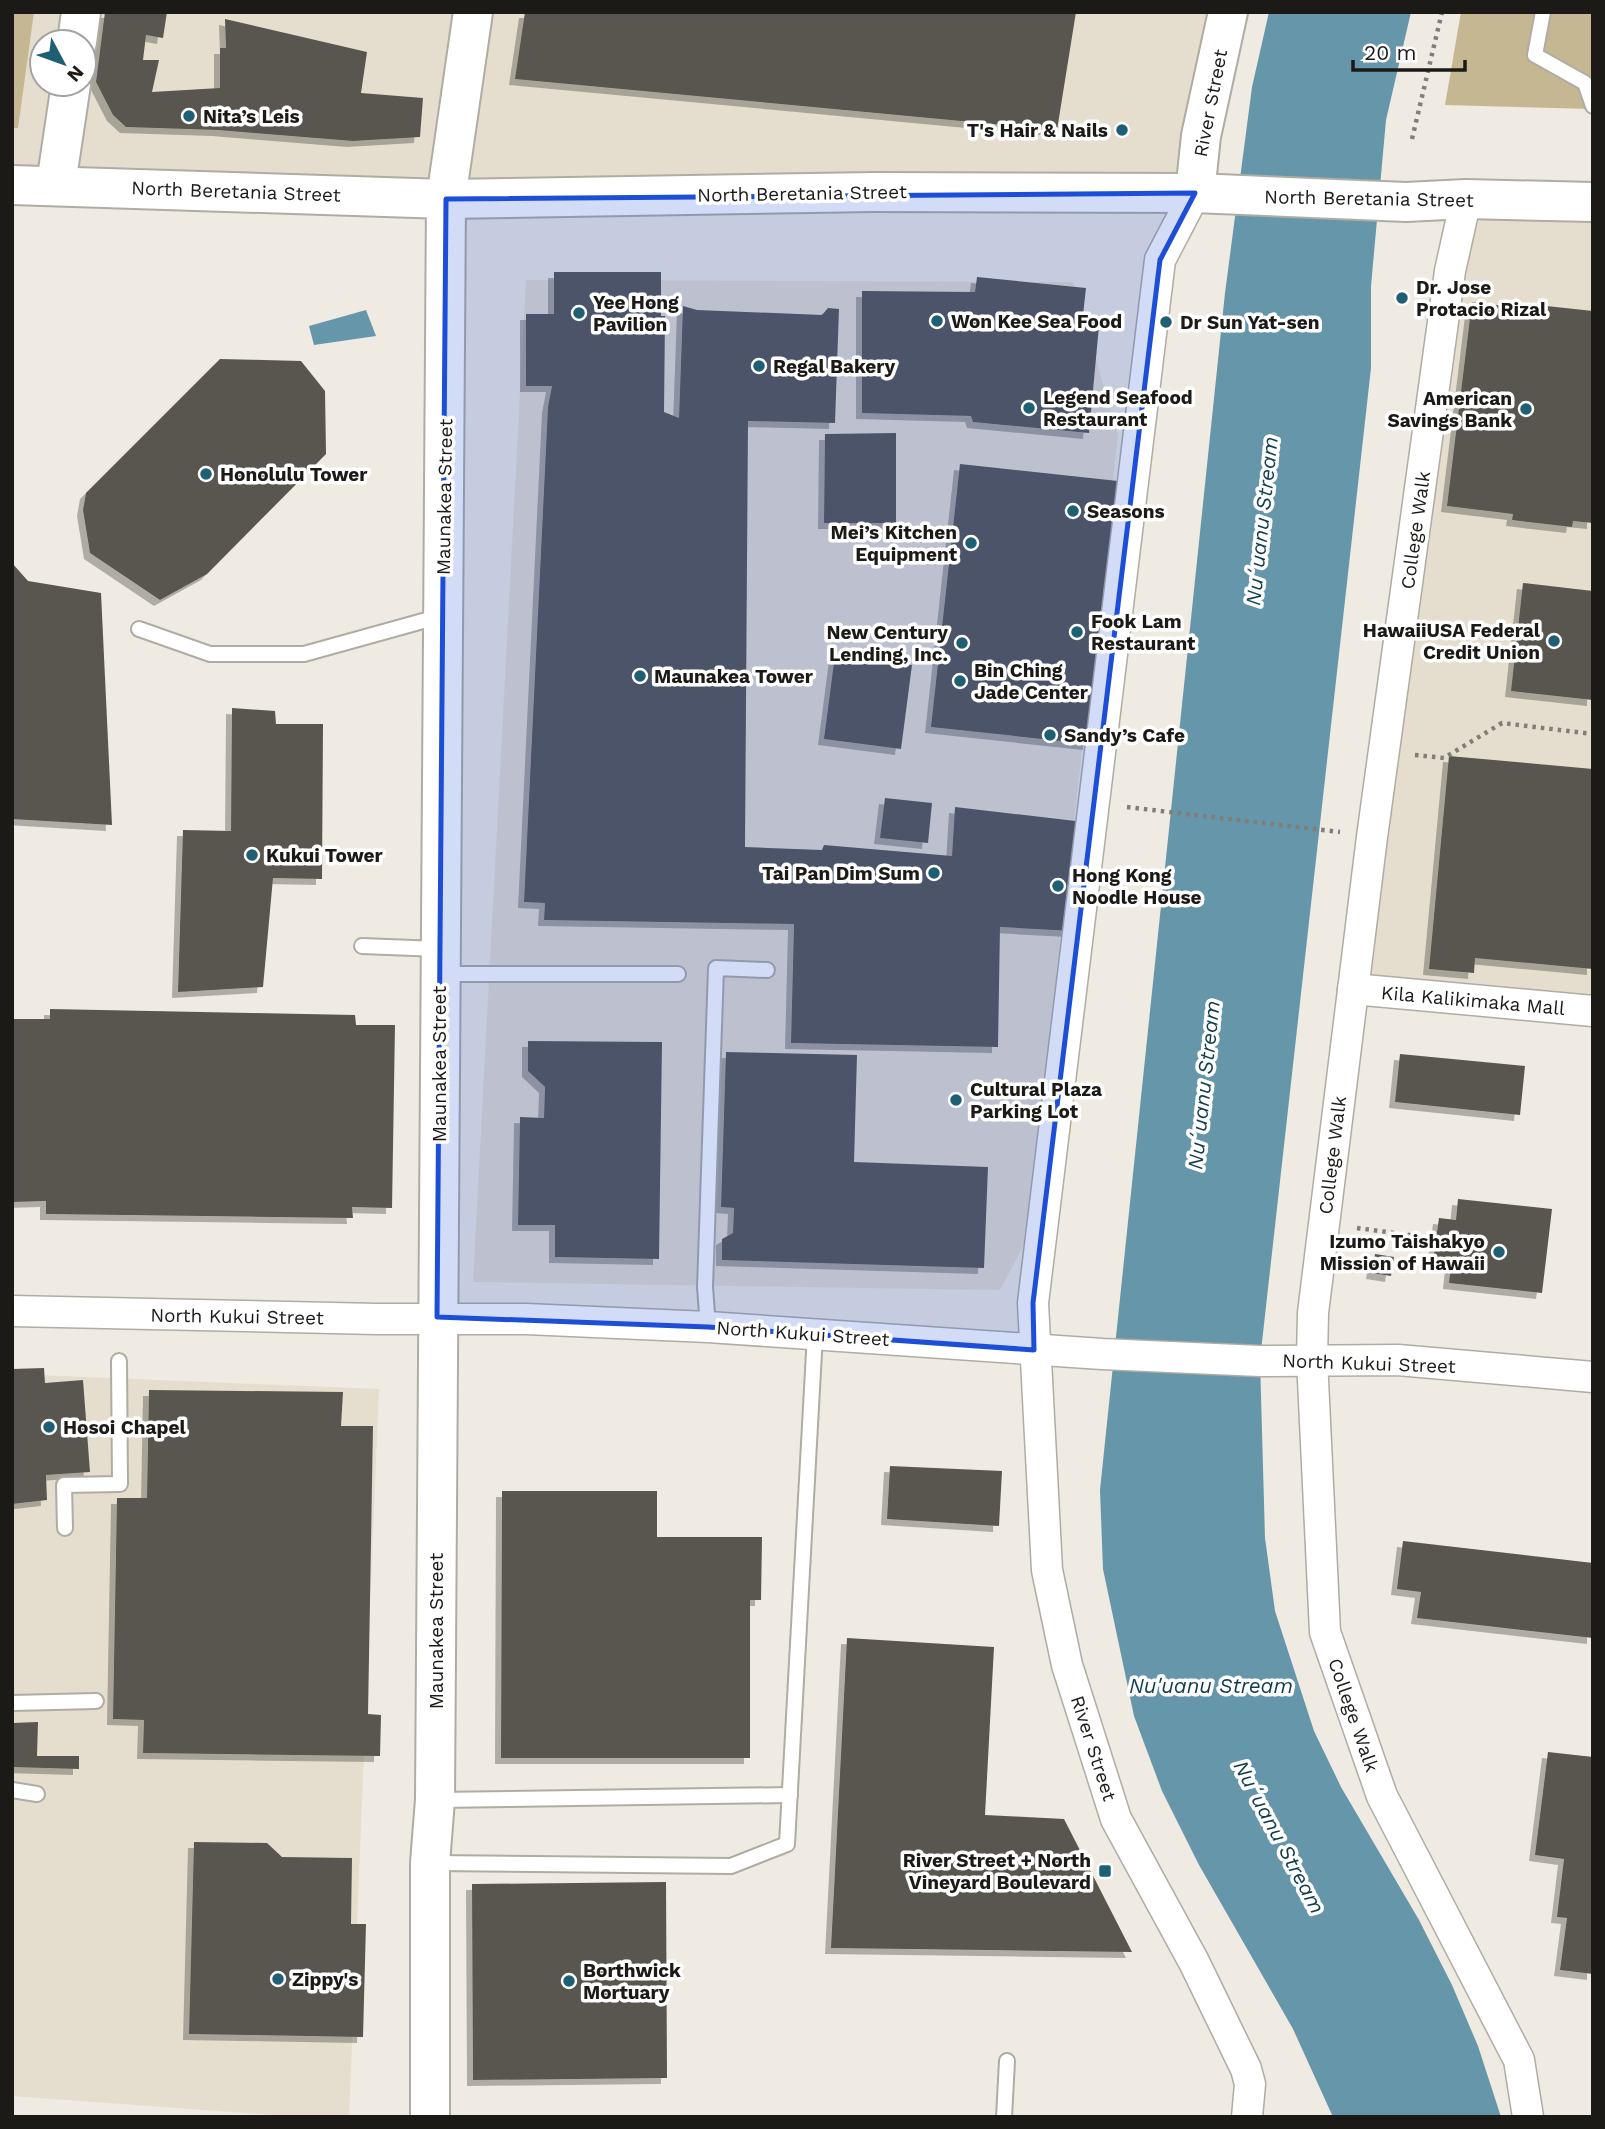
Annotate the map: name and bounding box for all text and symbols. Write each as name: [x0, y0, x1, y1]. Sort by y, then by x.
north arrow: [28, 28, 98, 98]
scale bar: [1353, 28, 1465, 72]
text: 20 m: [1364, 40, 1416, 65]
street label: River Street: [1189, 47, 1232, 159]
text: N: [62, 61, 89, 87]
place label: Nita’s Leis: [203, 105, 300, 128]
marker: Nita’s Leis: [181, 108, 197, 124]
place label: T's Hair & Nails: [967, 119, 1108, 142]
marker: T's Hair & Nails: [1114, 122, 1130, 138]
street label: North Beretania Street: [131, 176, 341, 207]
street label: North Beretania Street: [697, 180, 907, 207]
street label: North Beretania Street: [1264, 185, 1474, 212]
place label: Dr. Jose Protacio Rizal: [1416, 276, 1547, 321]
marker: Dr. Jose Protacio Rizal: [1394, 290, 1410, 306]
place label: Yee Hong Pavilion: [593, 291, 679, 336]
marker: Yee Hong Pavilion: [571, 305, 587, 321]
place label: Won Kee Sea Food: [951, 310, 1122, 333]
place label: Dr Sun Yat-sen: [1180, 311, 1319, 334]
marker: Won Kee Sea Food: [929, 313, 945, 329]
marker: Dr Sun Yat-sen: [1158, 314, 1174, 330]
place label: Regal Bakery: [773, 355, 895, 378]
marker: Regal Bakery: [751, 358, 767, 374]
place label: Legend Seafood Restaurant: [1043, 386, 1193, 431]
place label: American Savings Bank: [1387, 387, 1512, 432]
marker: Legend Seafood Restaurant: [1021, 400, 1037, 416]
marker: American Savings Bank: [1518, 401, 1534, 417]
street label: Maunakea Street: [432, 419, 457, 575]
water label: Nuʻuanu Stream: [1240, 435, 1283, 607]
place label: Honolulu Tower: [220, 463, 368, 486]
marker: Honolulu Tower: [198, 466, 214, 482]
street label: College Walk: [1396, 469, 1435, 591]
place label: Seasons: [1087, 500, 1165, 523]
marker: Seasons: [1065, 503, 1081, 519]
place label: Mei’s Kitchen Equipment: [831, 521, 958, 566]
marker: Mei’s Kitchen Equipment: [963, 535, 979, 551]
place label: Fook Lam Restaurant: [1091, 610, 1196, 655]
place label: HawaiiUSA Federal Credit Union: [1363, 619, 1541, 664]
place label: New Century Lending, Inc.: [827, 621, 948, 666]
marker: Fook Lam Restaurant: [1069, 624, 1085, 640]
marker: HawaiiUSA Federal Credit Union: [1546, 633, 1562, 649]
marker: New Century Lending, Inc.: [954, 635, 970, 651]
place label: Bin Ching Jade Center: [974, 659, 1089, 704]
place label: Maunakea Tower: [654, 665, 814, 688]
marker: Maunakea Tower: [632, 668, 648, 684]
marker: Bin Ching Jade Center: [952, 673, 968, 689]
place label: Sandy’s Cafe: [1064, 724, 1185, 747]
marker: Sandy’s Cafe: [1042, 727, 1058, 743]
place label: Kukui Tower: [266, 844, 383, 867]
marker: Kukui Tower: [244, 847, 260, 863]
place label: Tai Pan Dim Sum: [762, 862, 920, 885]
place label: Hong Kong Noodle House: [1072, 864, 1202, 909]
marker: Tai Pan Dim Sum: [926, 865, 942, 881]
marker: Hong Kong Noodle House: [1050, 878, 1066, 894]
street label: Kila Kalikimaka Mall: [1380, 981, 1566, 1020]
street label: Maunakea Street: [428, 986, 451, 1142]
water label: Nuʻuanu Stream: [1182, 999, 1225, 1171]
place label: Cultural Plaza Parking Lot: [970, 1078, 1102, 1123]
marker: Cultural Plaza Parking Lot: [948, 1092, 964, 1108]
street label: College Walk: [1314, 1094, 1351, 1216]
place label: Izumo Taishakyo Mission of Hawaii: [1320, 1230, 1485, 1275]
marker: Izumo Taishakyo Mission of Hawaii: [1491, 1244, 1507, 1260]
street label: North Kukui Street: [150, 1303, 324, 1330]
street label: North Kukui Street: [716, 1316, 890, 1351]
street label: North Kukui Street: [1282, 1349, 1456, 1378]
place label: Hosoi Chapel: [63, 1416, 186, 1439]
marker: Hosoi Chapel: [41, 1419, 57, 1435]
street label: Maunakea Street: [425, 1553, 448, 1709]
street label: College Walk: [1323, 1655, 1384, 1775]
water label: Nu'uanu Stream: [1129, 1673, 1293, 1698]
street label: River Street: [1066, 1693, 1121, 1804]
water label: Nuʻuanu Stream: [1229, 1756, 1330, 1918]
place label: River Street + North Vineyard Boulevard: [903, 1849, 1091, 1894]
marker: River Street + North Vineyard Boulevard: [1097, 1863, 1113, 1879]
place label: Borthwick Mortuary: [583, 1959, 681, 2004]
place label: Zippy's: [292, 1968, 358, 1991]
marker: Zippy's: [270, 1971, 286, 1987]
marker: Borthwick Mortuary: [561, 1973, 577, 1989]

